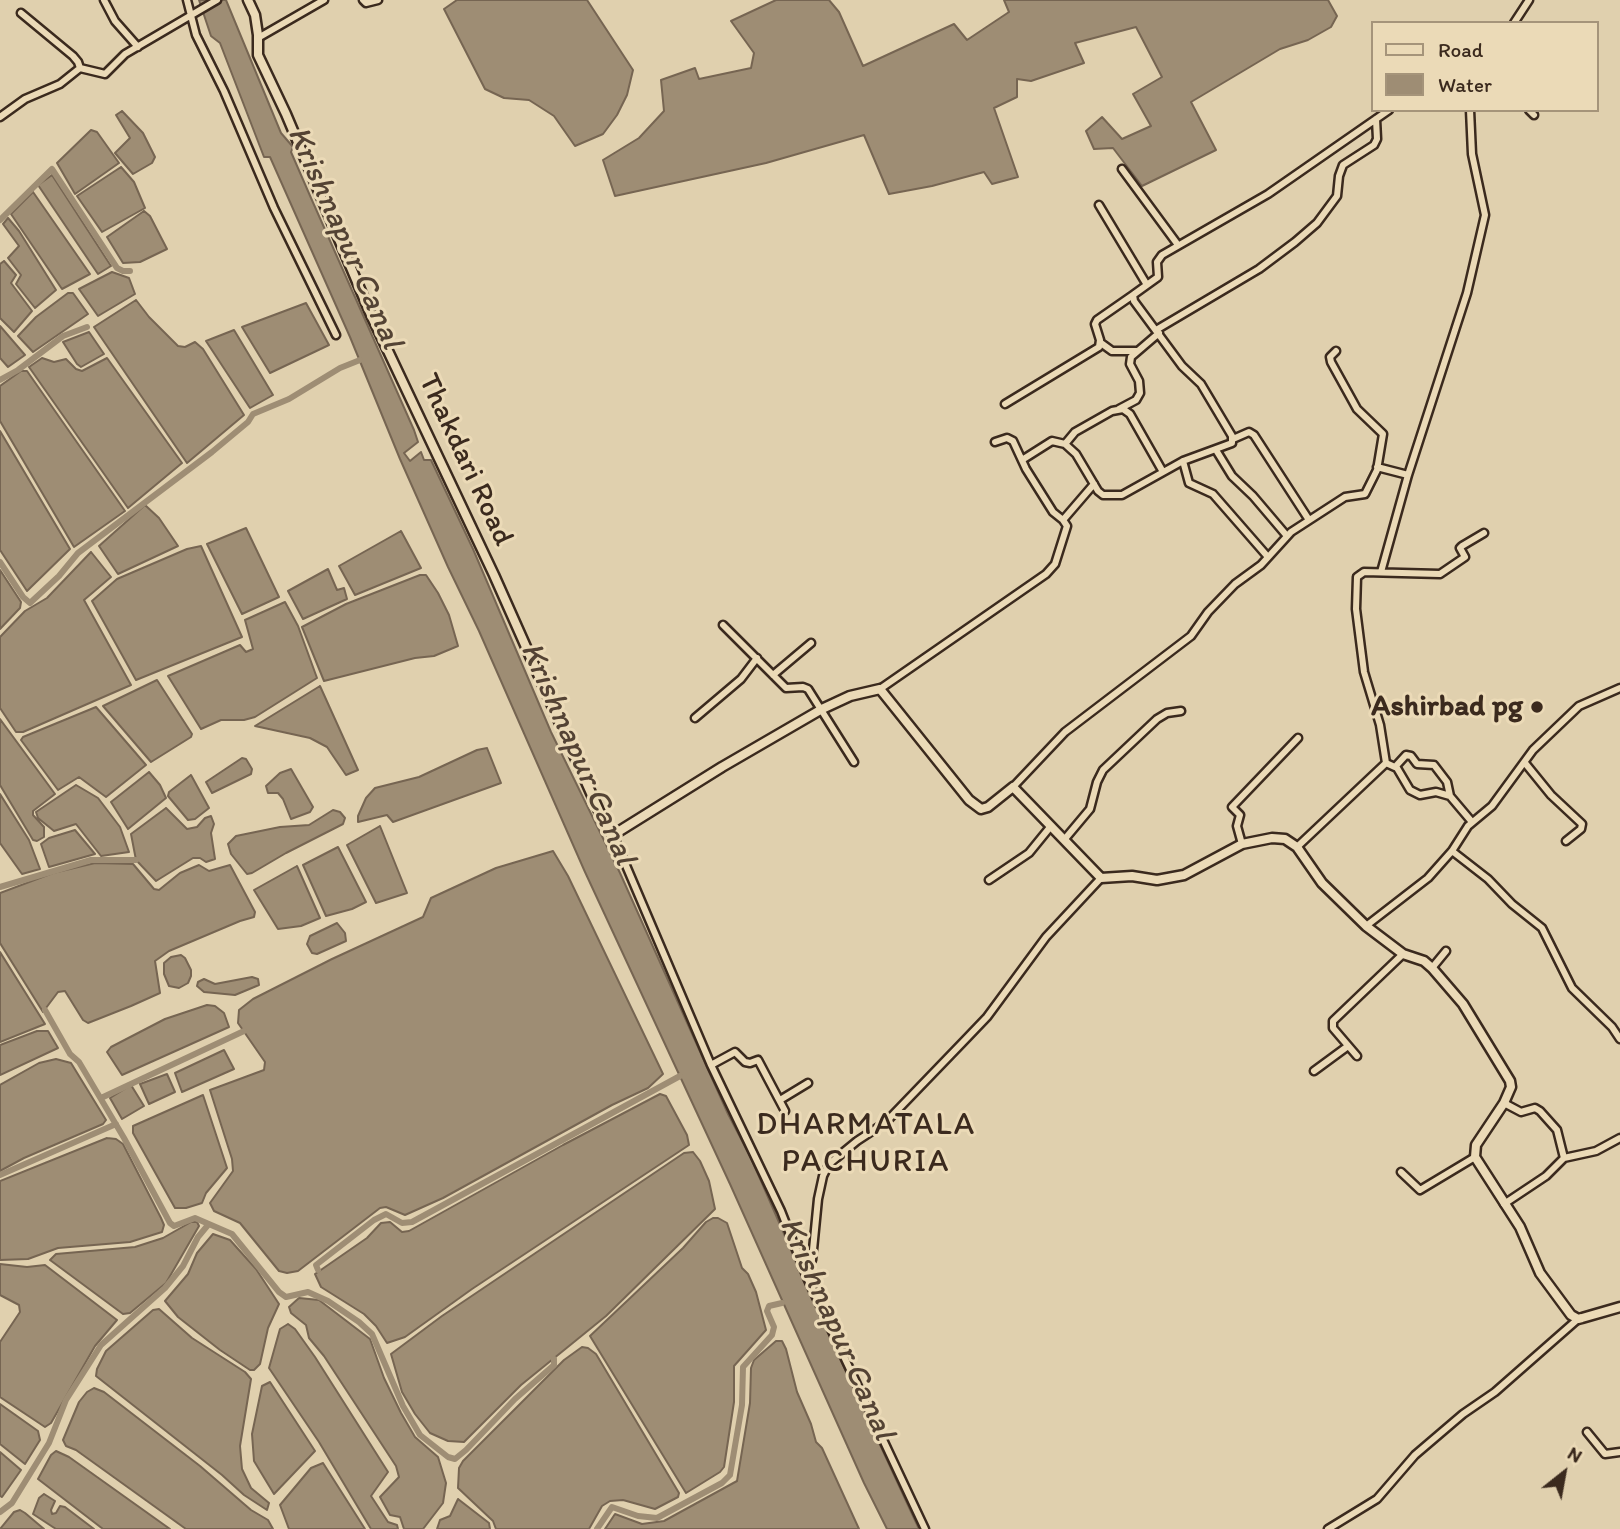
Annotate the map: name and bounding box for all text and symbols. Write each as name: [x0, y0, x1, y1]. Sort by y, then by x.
legend: [1372, 21, 1599, 112]
text: Road: [1438, 37, 1483, 62]
text: Water: [1438, 72, 1492, 97]
water label: Krishnapur Canal: [278, 121, 410, 355]
street label: Thakdari Road: [409, 368, 521, 552]
water label: Krishnapur Canal: [511, 637, 643, 871]
place label: Ashirbad pg: [1371, 689, 1523, 725]
marker: Ashirbad pg: [1529, 699, 1545, 715]
district label: DHARMATALA PACHURIA: [755, 1107, 977, 1182]
water label: Krishnapur Canal: [770, 1212, 902, 1446]
north arrow: [1529, 1438, 1599, 1508]
text: N: [1564, 1441, 1586, 1468]

